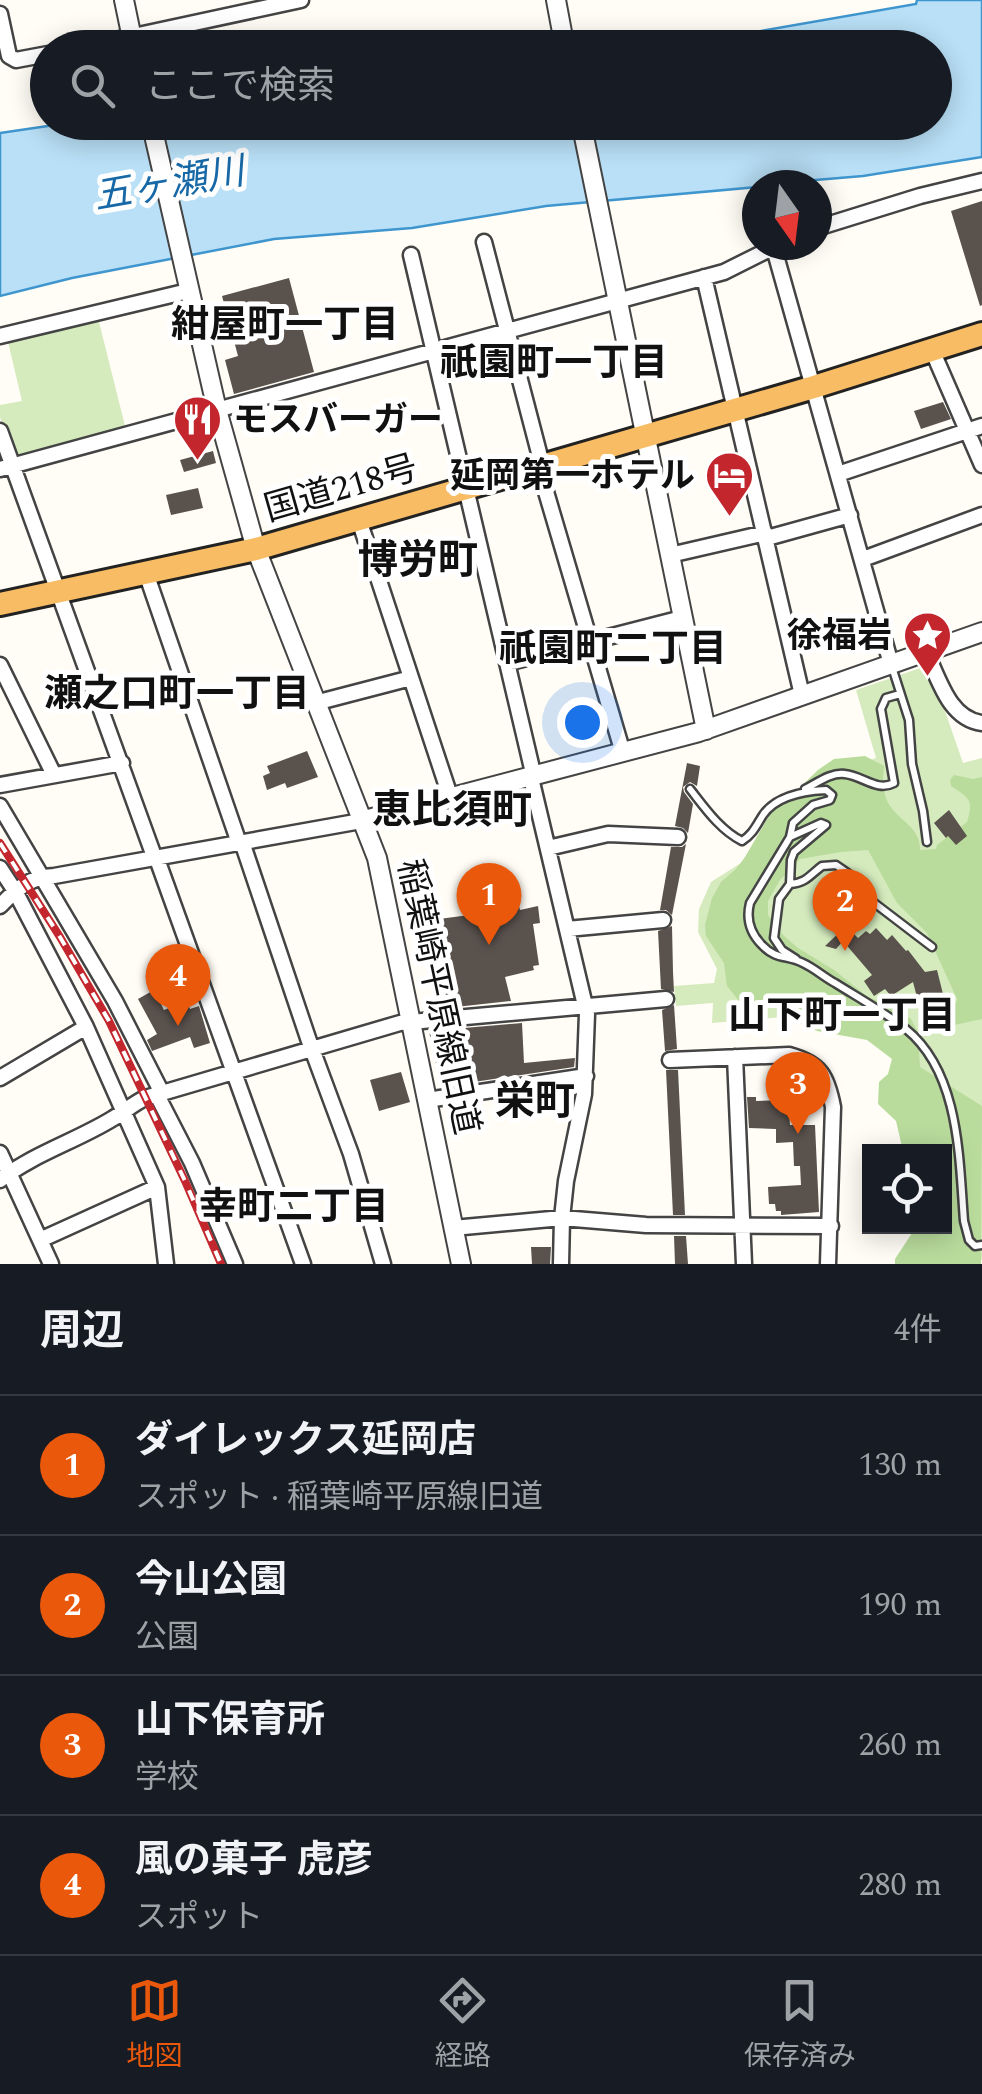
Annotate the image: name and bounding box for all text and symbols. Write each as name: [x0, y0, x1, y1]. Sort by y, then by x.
search box: [30, 30, 952, 140]
icon: search: [65, 58, 120, 113]
text: ここで検索: [145, 58, 335, 116]
water label: 五ヶ瀬川: [89, 143, 253, 227]
north arrow: [742, 170, 832, 260]
district label: 紺屋町一丁目: [171, 297, 399, 355]
district label: 祇園町一丁目: [440, 335, 668, 393]
restaurant icon: モスバーガー: [172, 394, 224, 462]
place label: モスバーガー: [233, 394, 443, 447]
street label: 国道218号: [258, 442, 424, 536]
place label: 延岡第一ホテル: [450, 450, 695, 503]
hotel icon: 延岡第一ホテル: [704, 450, 756, 518]
district label: 博労町: [358, 531, 478, 592]
place label: 徐福岩: [787, 610, 892, 663]
place icon: 徐福岩: [901, 610, 953, 678]
district label: 祇園町二丁目: [499, 621, 727, 679]
district label: 瀬之口町一丁目: [44, 666, 310, 724]
your location: [557, 697, 608, 748]
district label: 恵比須町: [372, 781, 532, 842]
street label: 稲葉崎平原線旧道: [383, 855, 493, 1139]
pin: 1: [456, 862, 522, 945]
pin: 2: [812, 868, 878, 951]
pin: 4: [146, 944, 210, 1026]
district label: 山下町一丁目: [728, 988, 956, 1046]
pin: 3: [766, 1052, 830, 1134]
district label: 栄町: [495, 1072, 575, 1133]
map controls: [862, 1144, 952, 1234]
button: locate: [862, 1144, 952, 1234]
district label: 幸町二丁目: [199, 1179, 389, 1237]
text: 周辺: [40, 1300, 124, 1363]
text: 4件: [894, 1306, 942, 1355]
text: ダイレックス延岡店: [135, 1412, 476, 1470]
text: 1: [64, 1441, 81, 1490]
text: 130 m: [858, 1441, 942, 1490]
text: スポット · 稲葉崎平原線旧道: [135, 1473, 543, 1522]
text: 今山公園: [135, 1552, 287, 1610]
text: 2: [64, 1581, 81, 1630]
text: 190 m: [858, 1581, 942, 1630]
text: 公園: [135, 1613, 199, 1662]
text: 山下保育所: [135, 1692, 325, 1750]
text: 3: [64, 1721, 81, 1770]
text: 260 m: [858, 1721, 942, 1770]
text: 学校: [135, 1753, 199, 1802]
text: 風の菓子 虎彦: [135, 1832, 373, 1890]
text: 4: [64, 1861, 81, 1910]
text: 280 m: [858, 1861, 942, 1910]
text: スポット: [135, 1893, 263, 1942]
tab: 地図: [126, 1973, 182, 2078]
tab: 経路: [435, 1973, 491, 2078]
tab: 保存済み: [744, 1973, 856, 2078]

